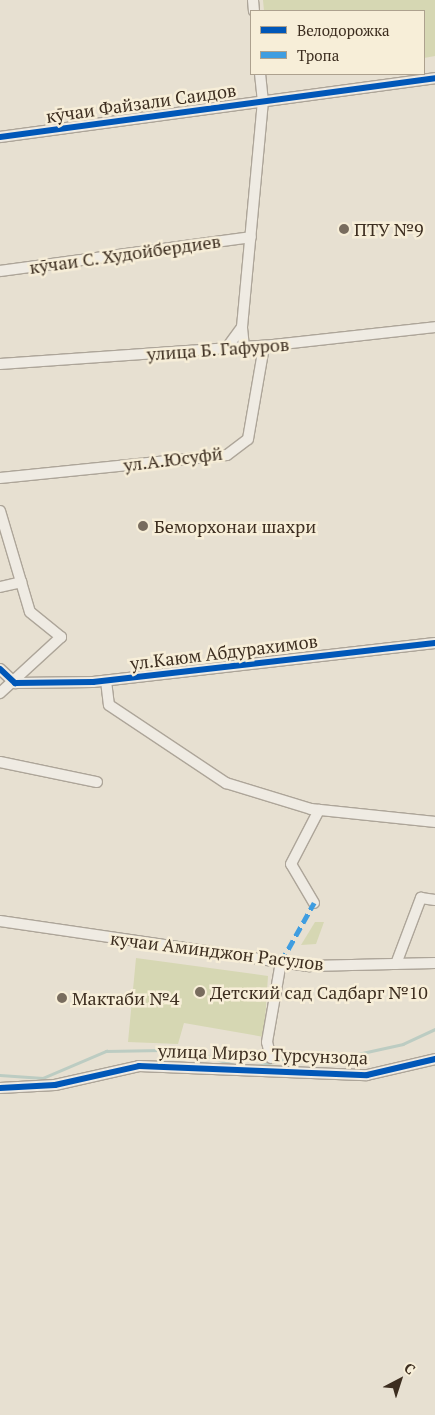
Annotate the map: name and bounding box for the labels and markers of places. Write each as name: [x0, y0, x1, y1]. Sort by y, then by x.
place label: ПТУ №9: [354, 218, 424, 240]
marker: ПТУ №9: [338, 223, 350, 235]
place label: Беморхонаи шахри: [154, 515, 316, 537]
marker: Беморхонаи шахри: [136, 519, 150, 533]
place label: Детский сад Садбарг №10: [210, 981, 428, 1003]
marker: Детский сад Садбарг №10: [194, 986, 206, 998]
place label: Мактаби №4: [72, 987, 179, 1009]
marker: Мактаби №4: [56, 992, 68, 1004]

